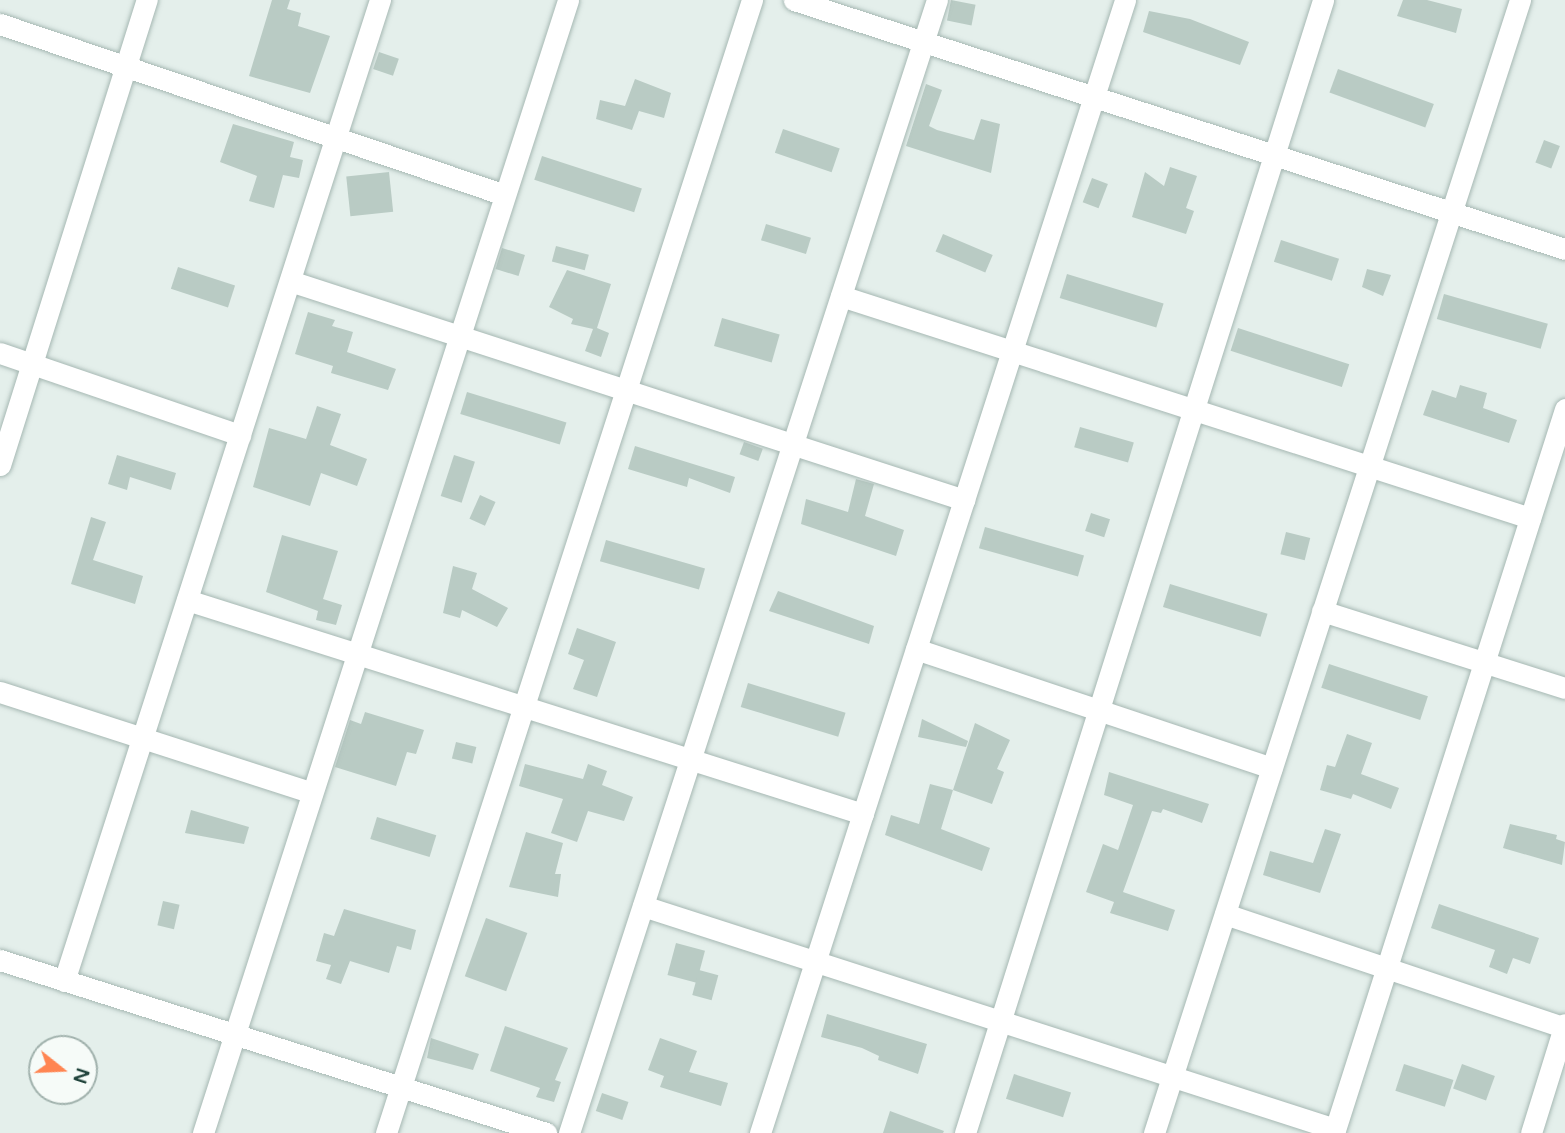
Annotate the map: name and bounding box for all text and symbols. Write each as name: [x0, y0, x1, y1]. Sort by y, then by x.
north arrow: [28, 1035, 98, 1105]
text: N: [68, 1065, 94, 1087]

